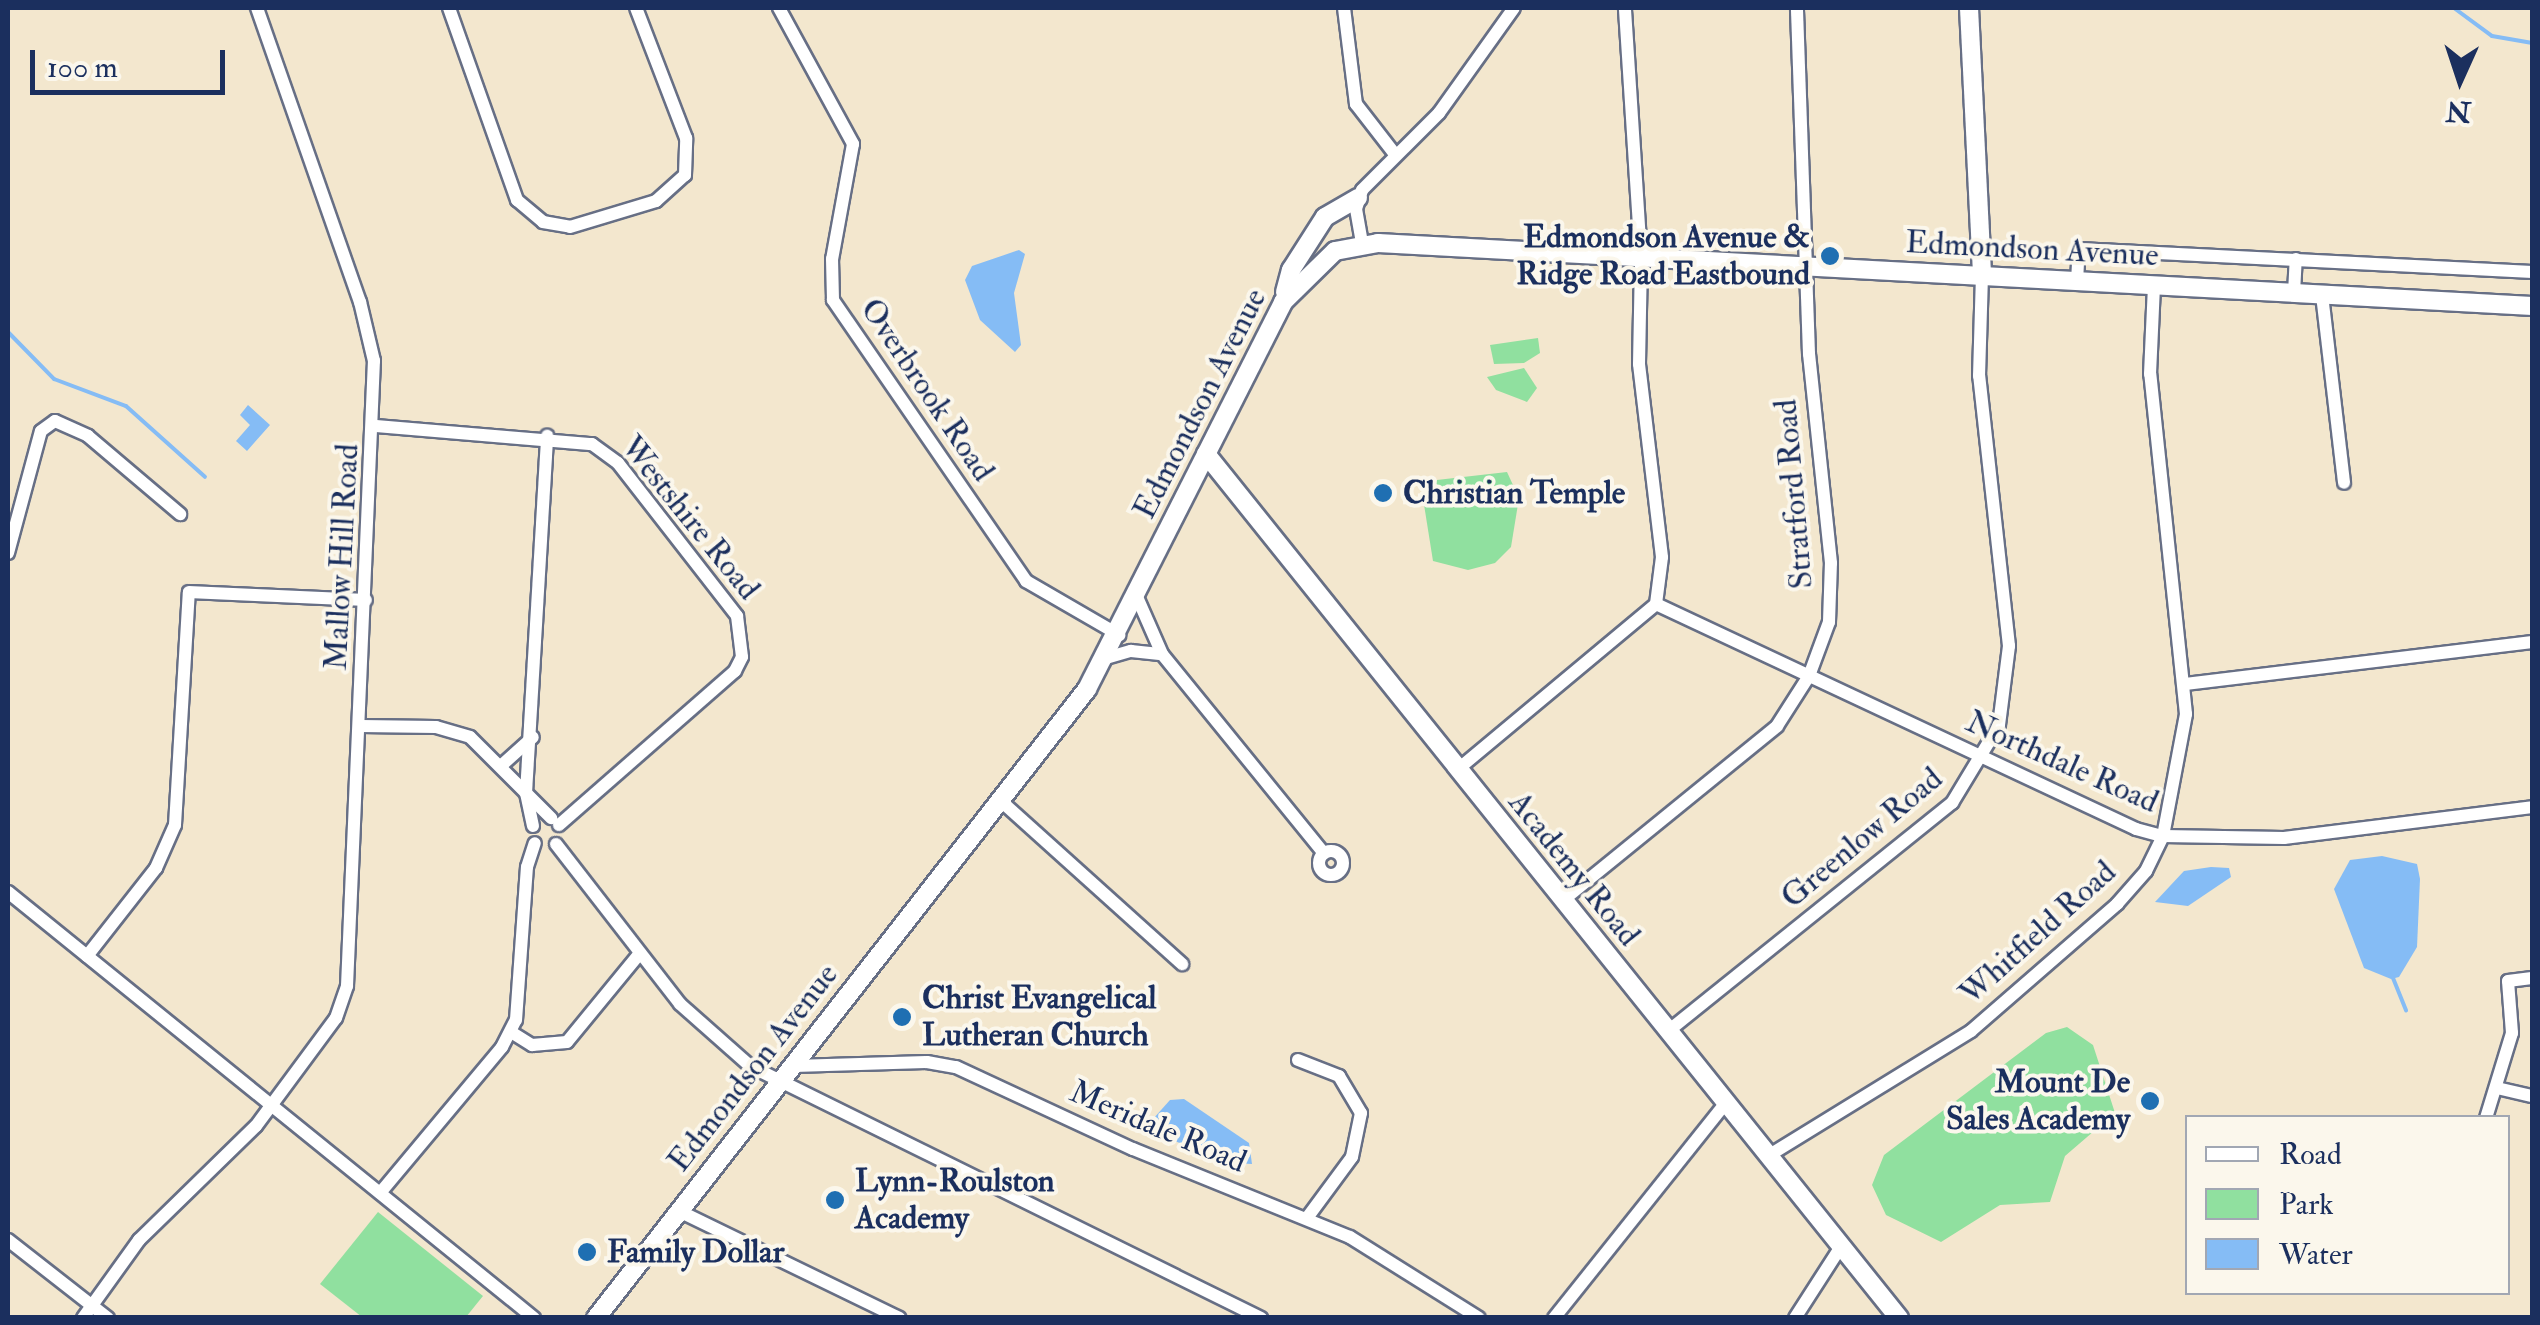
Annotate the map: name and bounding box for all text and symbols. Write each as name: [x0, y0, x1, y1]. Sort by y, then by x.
scale bar: [35, 30, 230, 92]
north arrow: [2410, 30, 2510, 130]
text: 100 m: [47, 49, 118, 86]
text: N: [2445, 92, 2472, 129]
place label: Edmondson Avenue & Ridge Road Eastbound: [1516, 219, 1810, 294]
street label: Edmondson Avenue: [1905, 223, 2159, 275]
marker: Edmondson Avenue & Ridge Road Eastbound: [1819, 245, 1841, 267]
street label: Edmondson Avenue: [1125, 282, 1275, 526]
street label: Overbrook Road: [852, 291, 1002, 489]
street label: Stratford Road: [1767, 398, 1821, 590]
street label: Westshire Road: [612, 428, 768, 608]
street label: Mallow Hill Road: [317, 443, 367, 671]
place label: Christian Temple: [1403, 474, 1625, 512]
marker: Christian Temple: [1372, 482, 1394, 504]
street label: Northdale Road: [1960, 702, 2164, 822]
street label: Greenlow Road: [1774, 759, 1950, 917]
street label: Academy Road: [1500, 784, 1648, 954]
street label: Whitfield Road: [1952, 853, 2124, 1013]
street label: Edmondson Avenue: [660, 956, 846, 1180]
place label: Christ Evangelical Lutheran Church: [922, 980, 1156, 1055]
marker: Christ Evangelical Lutheran Church: [891, 1006, 913, 1028]
place label: Mount De Sales Academy: [1946, 1064, 2130, 1139]
street label: Meridale Road: [1064, 1073, 1252, 1181]
marker: Mount De Sales Academy: [2139, 1090, 2161, 1112]
legend: [2185, 1115, 2510, 1295]
text: Road: [2279, 1136, 2342, 1173]
place label: Lynn-Roulston Academy: [855, 1163, 1055, 1238]
text: Park: [2279, 1186, 2334, 1223]
marker: Lynn-Roulston Academy: [824, 1189, 846, 1211]
place label: Family Dollar: [607, 1233, 784, 1271]
text: Water: [2279, 1236, 2353, 1273]
marker: Family Dollar: [576, 1241, 598, 1263]

